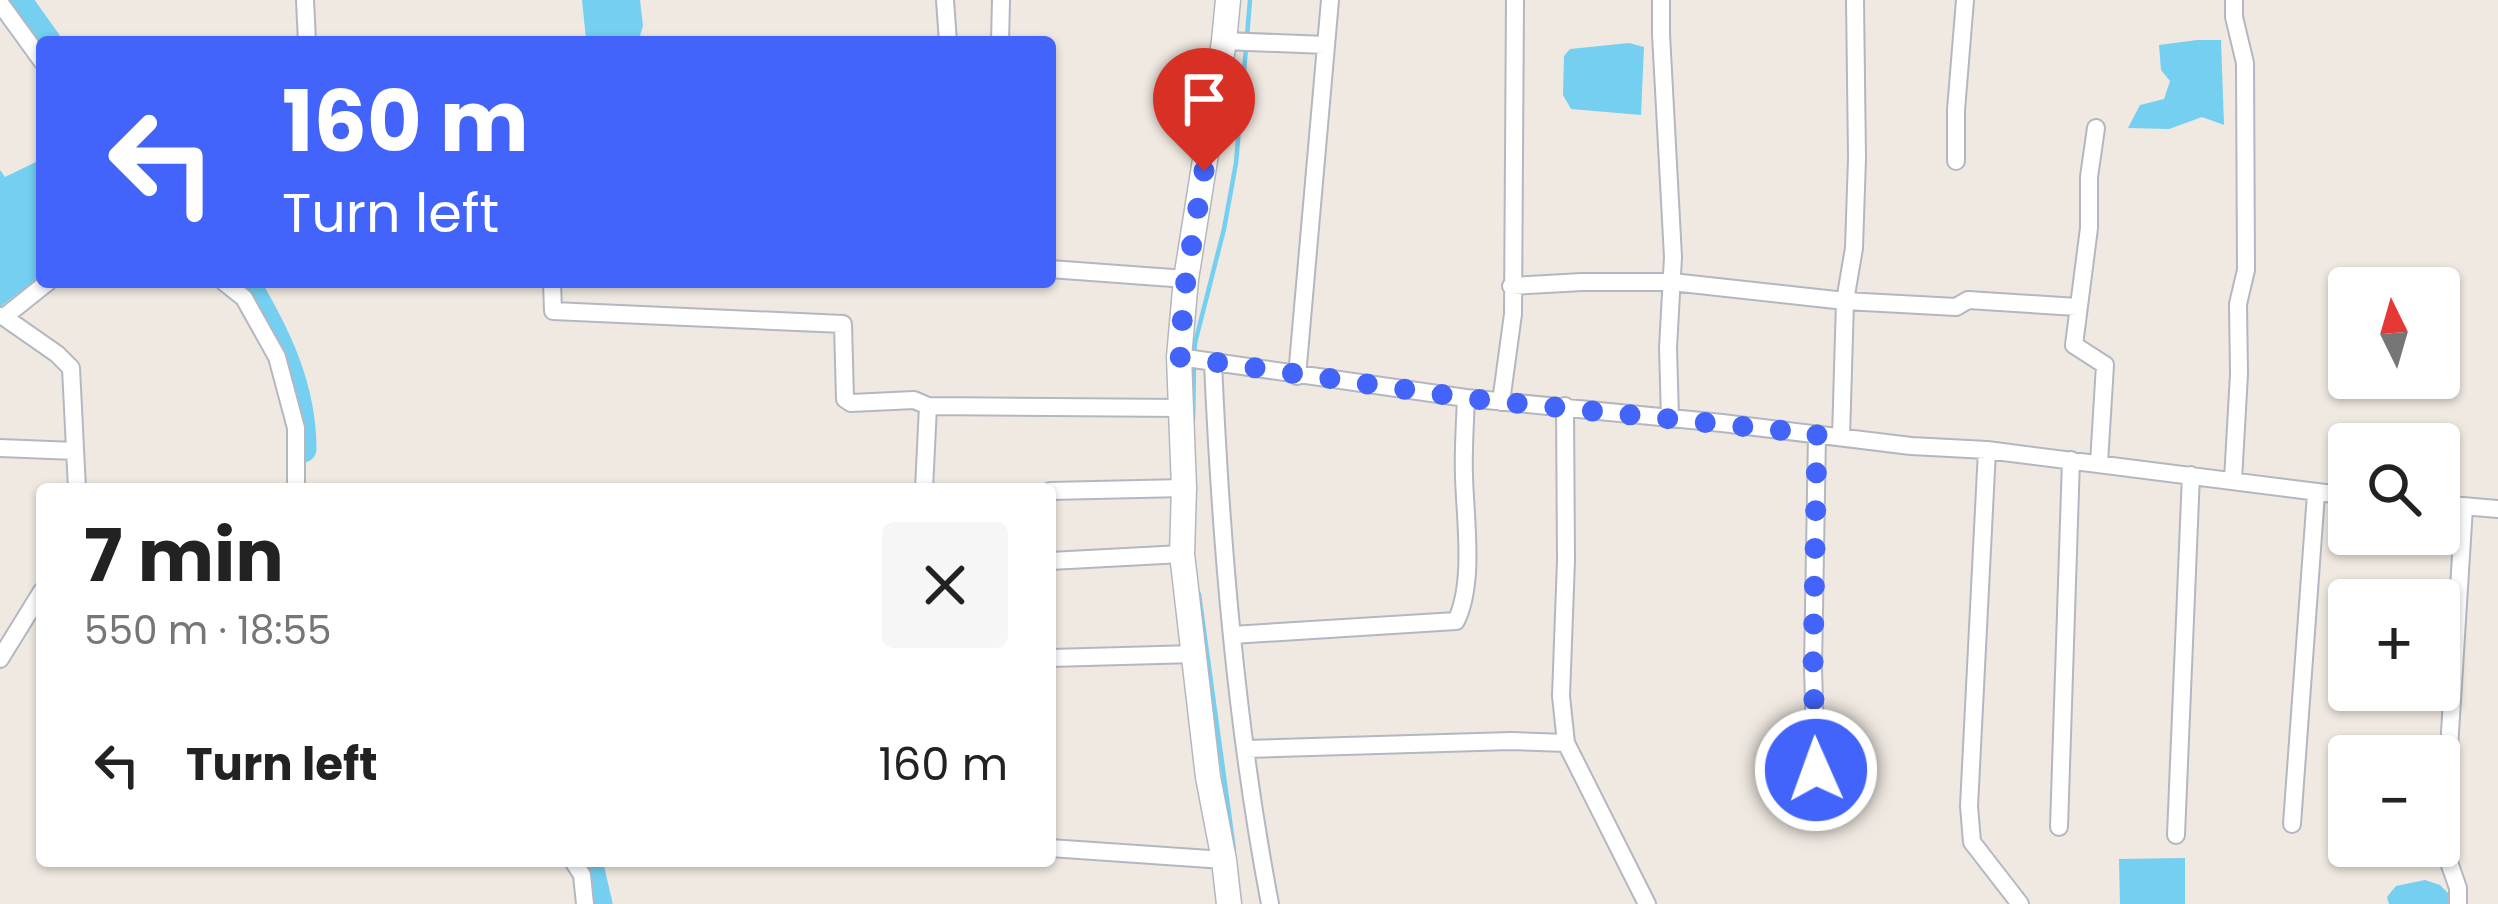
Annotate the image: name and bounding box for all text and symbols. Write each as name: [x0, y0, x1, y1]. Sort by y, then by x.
pin: [1153, 48, 1255, 171]
text: 160 m: [282, 63, 529, 180]
icon: arrive: [1171, 66, 1237, 132]
icon: left: [84, 84, 240, 240]
text: Turn left: [282, 175, 499, 251]
north arrow: [2328, 267, 2460, 399]
map controls: [2328, 267, 2460, 867]
button: search: [2328, 423, 2460, 555]
text: 7 min: [84, 505, 284, 606]
button: close: [882, 522, 1008, 648]
button: +: [2328, 579, 2460, 711]
text: 550 m · 18:55: [84, 603, 332, 658]
position arrow: [1753, 707, 1879, 833]
icon: left: [84, 732, 150, 798]
text: Turn left: [186, 733, 378, 796]
text: 160 m: [878, 733, 1008, 796]
button: −: [2328, 735, 2460, 867]

